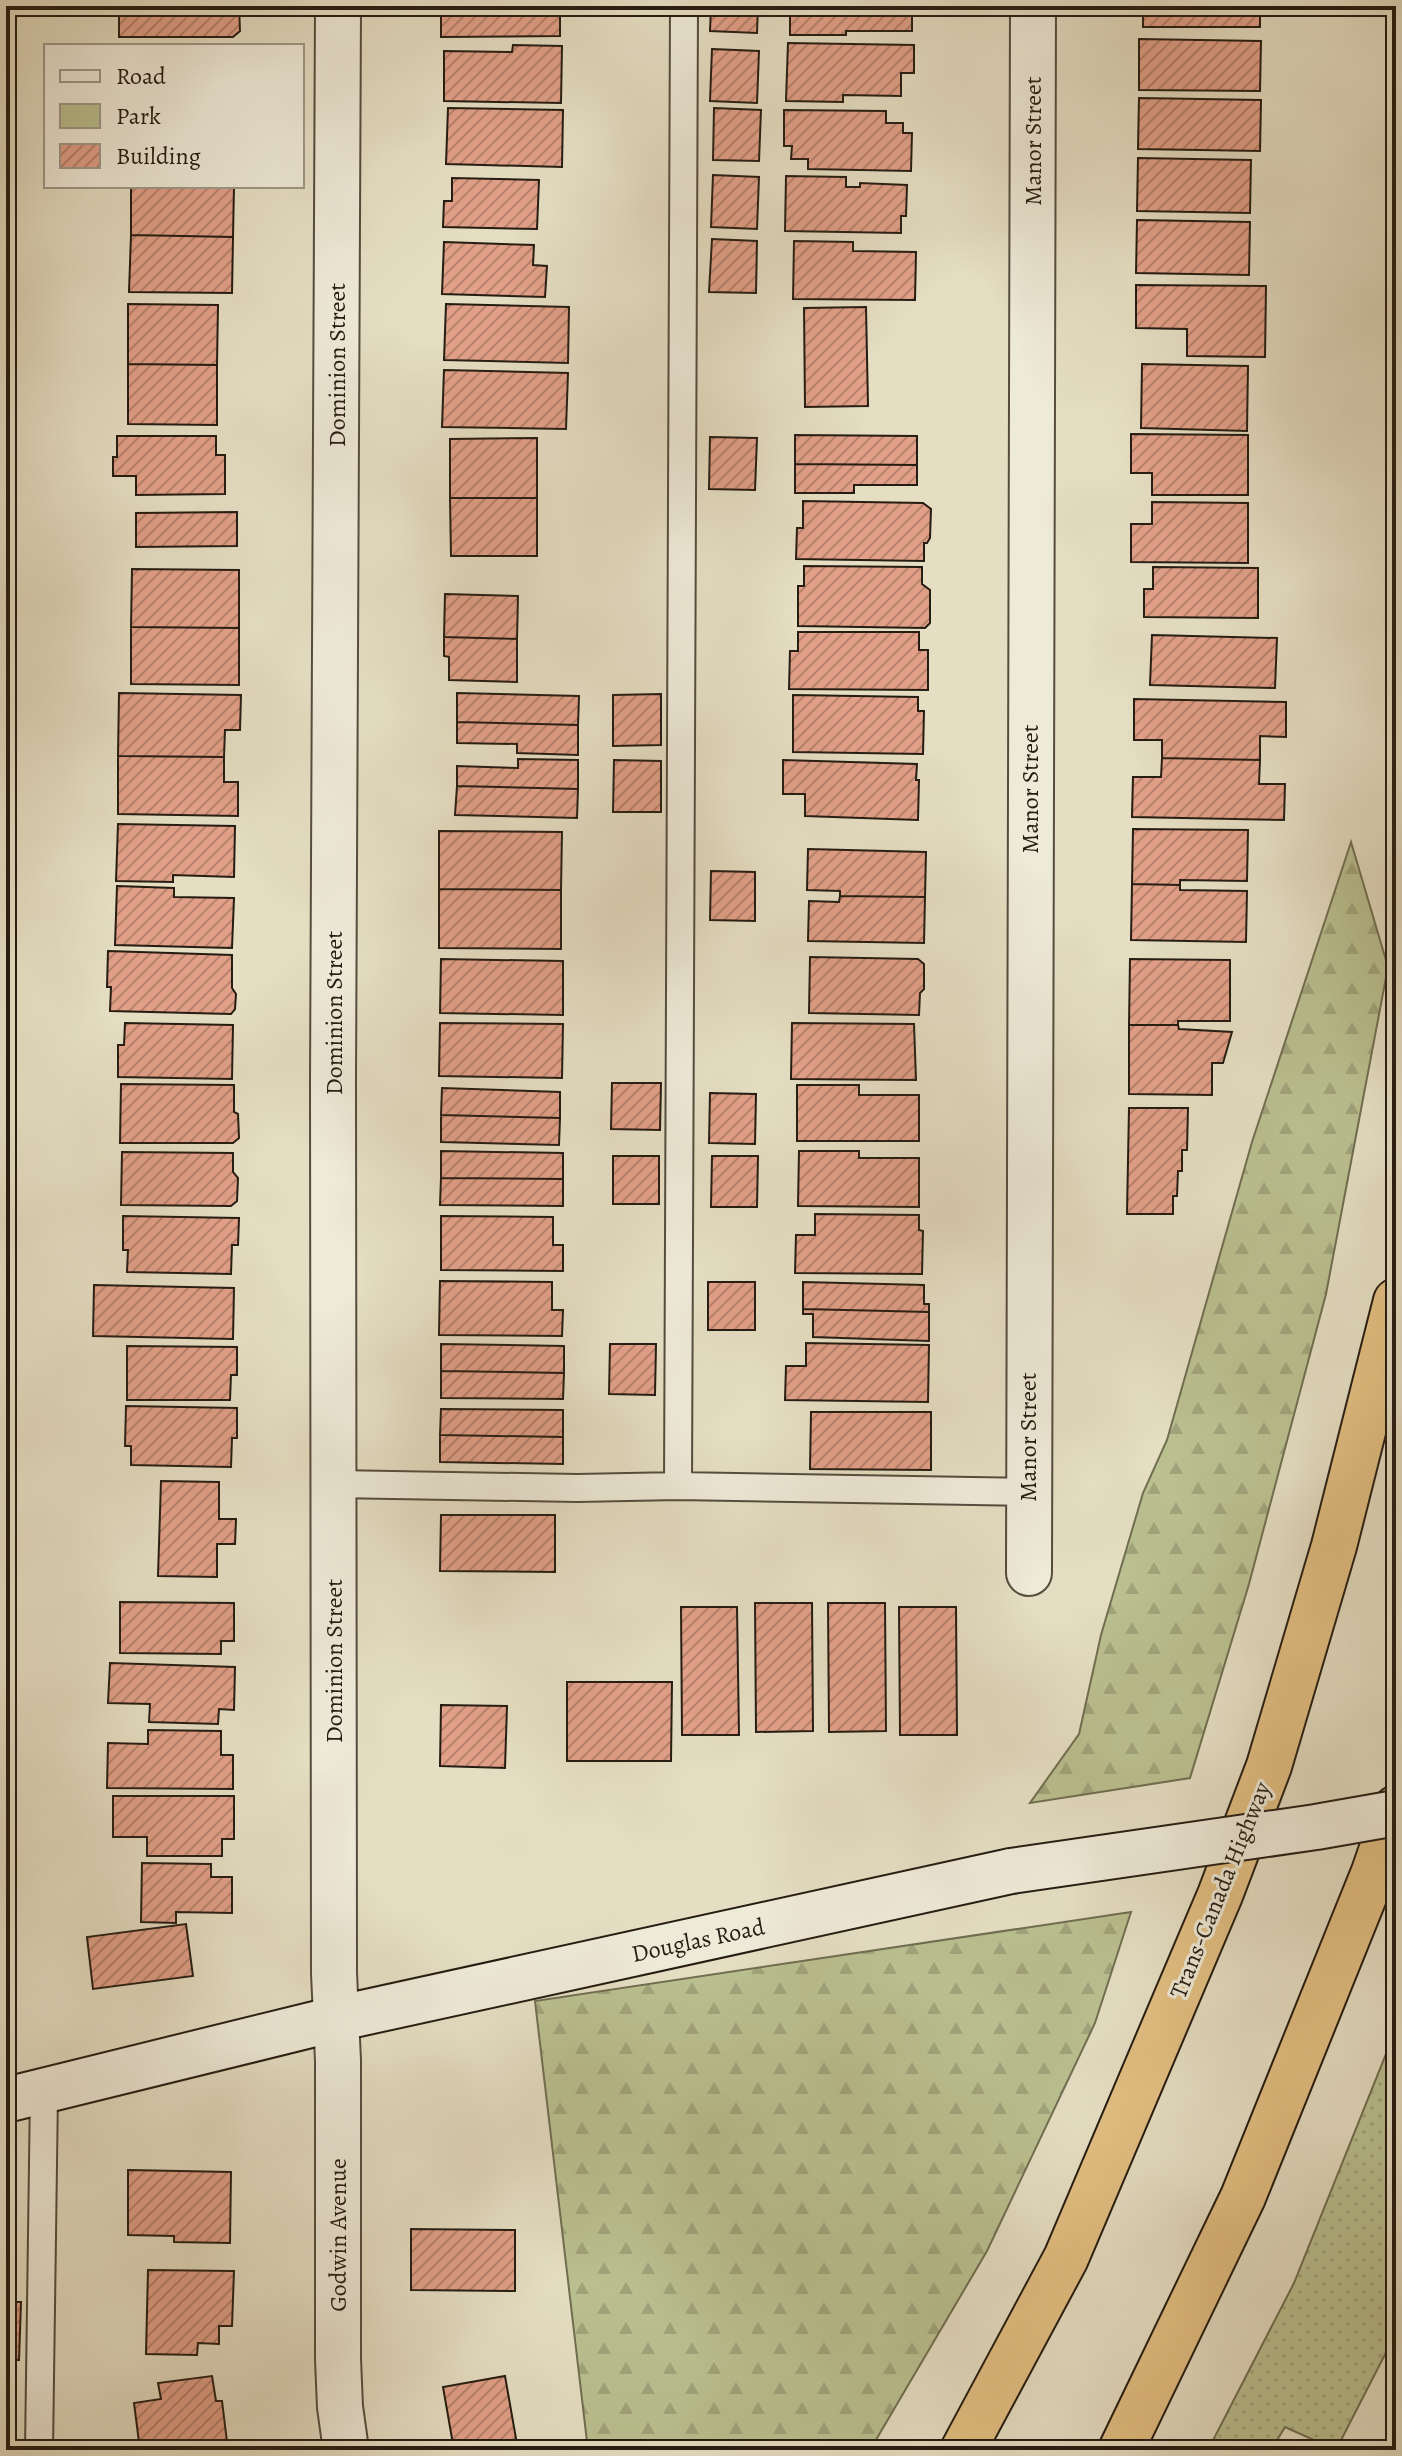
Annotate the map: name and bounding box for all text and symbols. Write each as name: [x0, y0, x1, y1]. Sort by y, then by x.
legend: [44, 44, 304, 188]
text: Road: [116, 60, 166, 92]
street label: Manor Street: [1017, 76, 1049, 206]
text: Park: [116, 100, 161, 132]
text: Building: [116, 140, 201, 172]
street label: Dominion Street: [321, 283, 353, 447]
street label: Manor Street: [1014, 724, 1046, 854]
street label: Dominion Street: [318, 931, 350, 1095]
street label: Manor Street: [1012, 1372, 1044, 1502]
street label: Dominion Street: [318, 1579, 350, 1743]
street label: Trans-Canada Highway: [1162, 1777, 1278, 2003]
street label: Douglas Road: [629, 1910, 768, 1970]
street label: Godwin Avenue: [322, 2158, 354, 2312]

